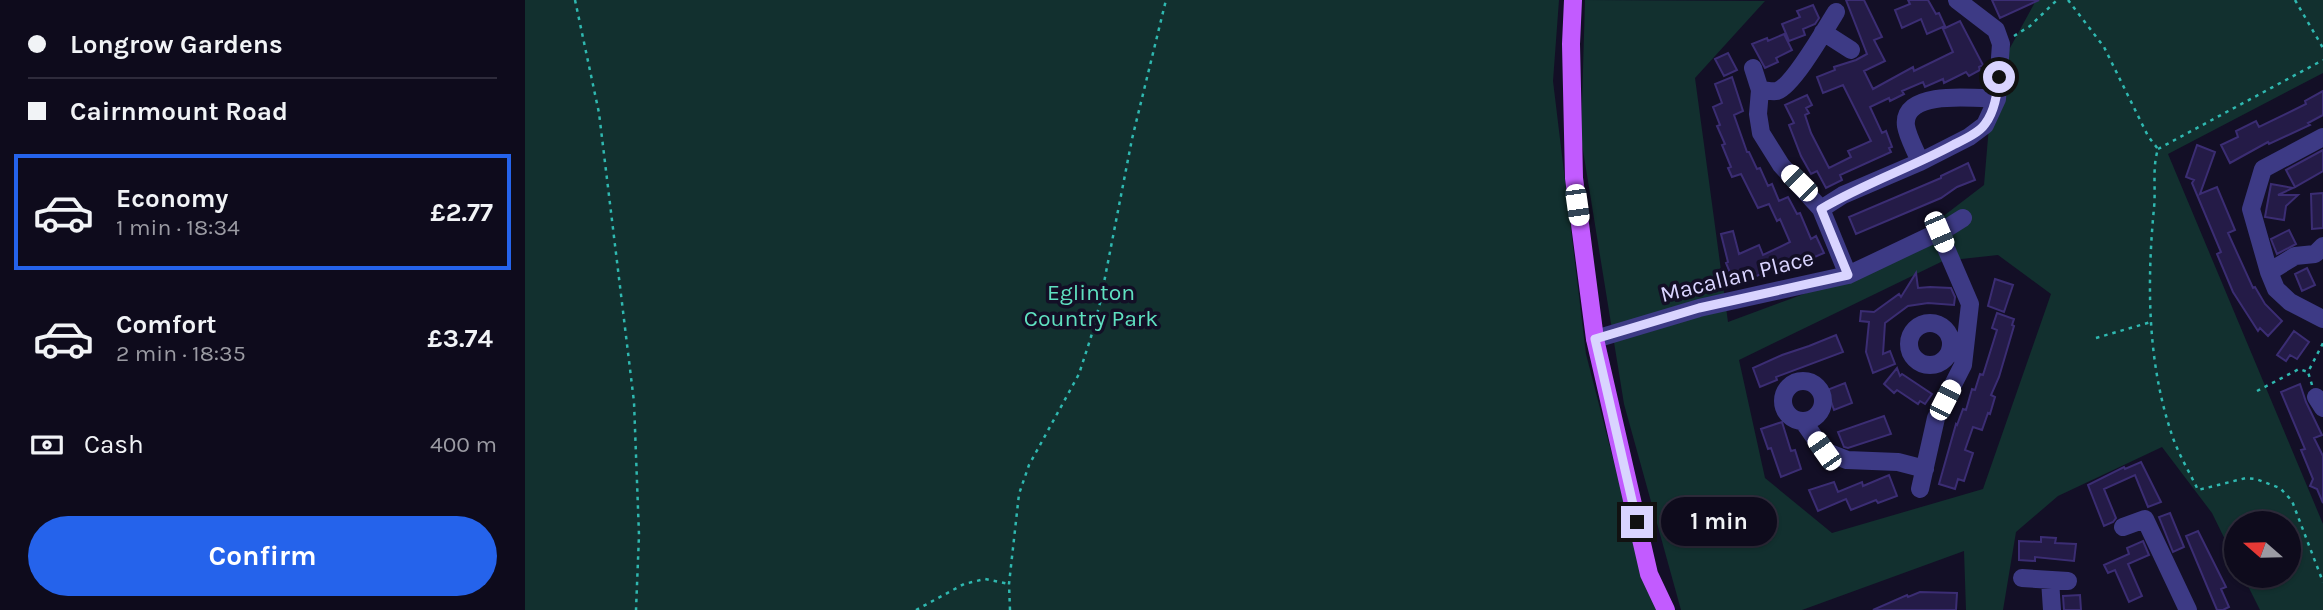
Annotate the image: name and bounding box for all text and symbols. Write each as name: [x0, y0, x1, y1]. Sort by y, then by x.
text: Longrow Gardens: [70, 29, 283, 60]
route start: [1983, 61, 2015, 93]
text: Cairnmount Road: [70, 96, 288, 127]
car: [1777, 161, 1822, 205]
icon: car: [32, 181, 95, 244]
text: Economy: [116, 183, 228, 214]
car: [1564, 183, 1591, 227]
text: £2.77: [430, 197, 493, 228]
car: [1922, 209, 1957, 255]
text: 1 min · 18:34: [116, 214, 240, 241]
street label: Macallan Place: [1658, 244, 1816, 308]
park label: Eglinton Country Park: [1024, 279, 1158, 332]
icon: car: [32, 307, 95, 370]
text: Comfort: [116, 309, 217, 340]
text: £3.74: [427, 323, 493, 354]
text: 2 min · 18:35: [116, 340, 246, 367]
car: [1927, 377, 1964, 423]
icon: cash: [28, 426, 66, 464]
car: [1804, 428, 1845, 474]
text: Cash: [84, 429, 144, 460]
text: 400 m: [430, 431, 497, 458]
callout: 1 min: [1661, 498, 1777, 546]
route end: [1621, 506, 1653, 538]
text: 1 min: [1690, 508, 1748, 535]
north arrow: [2224, 511, 2301, 588]
map controls: [2224, 511, 2301, 588]
button: Confirm: [28, 516, 497, 596]

